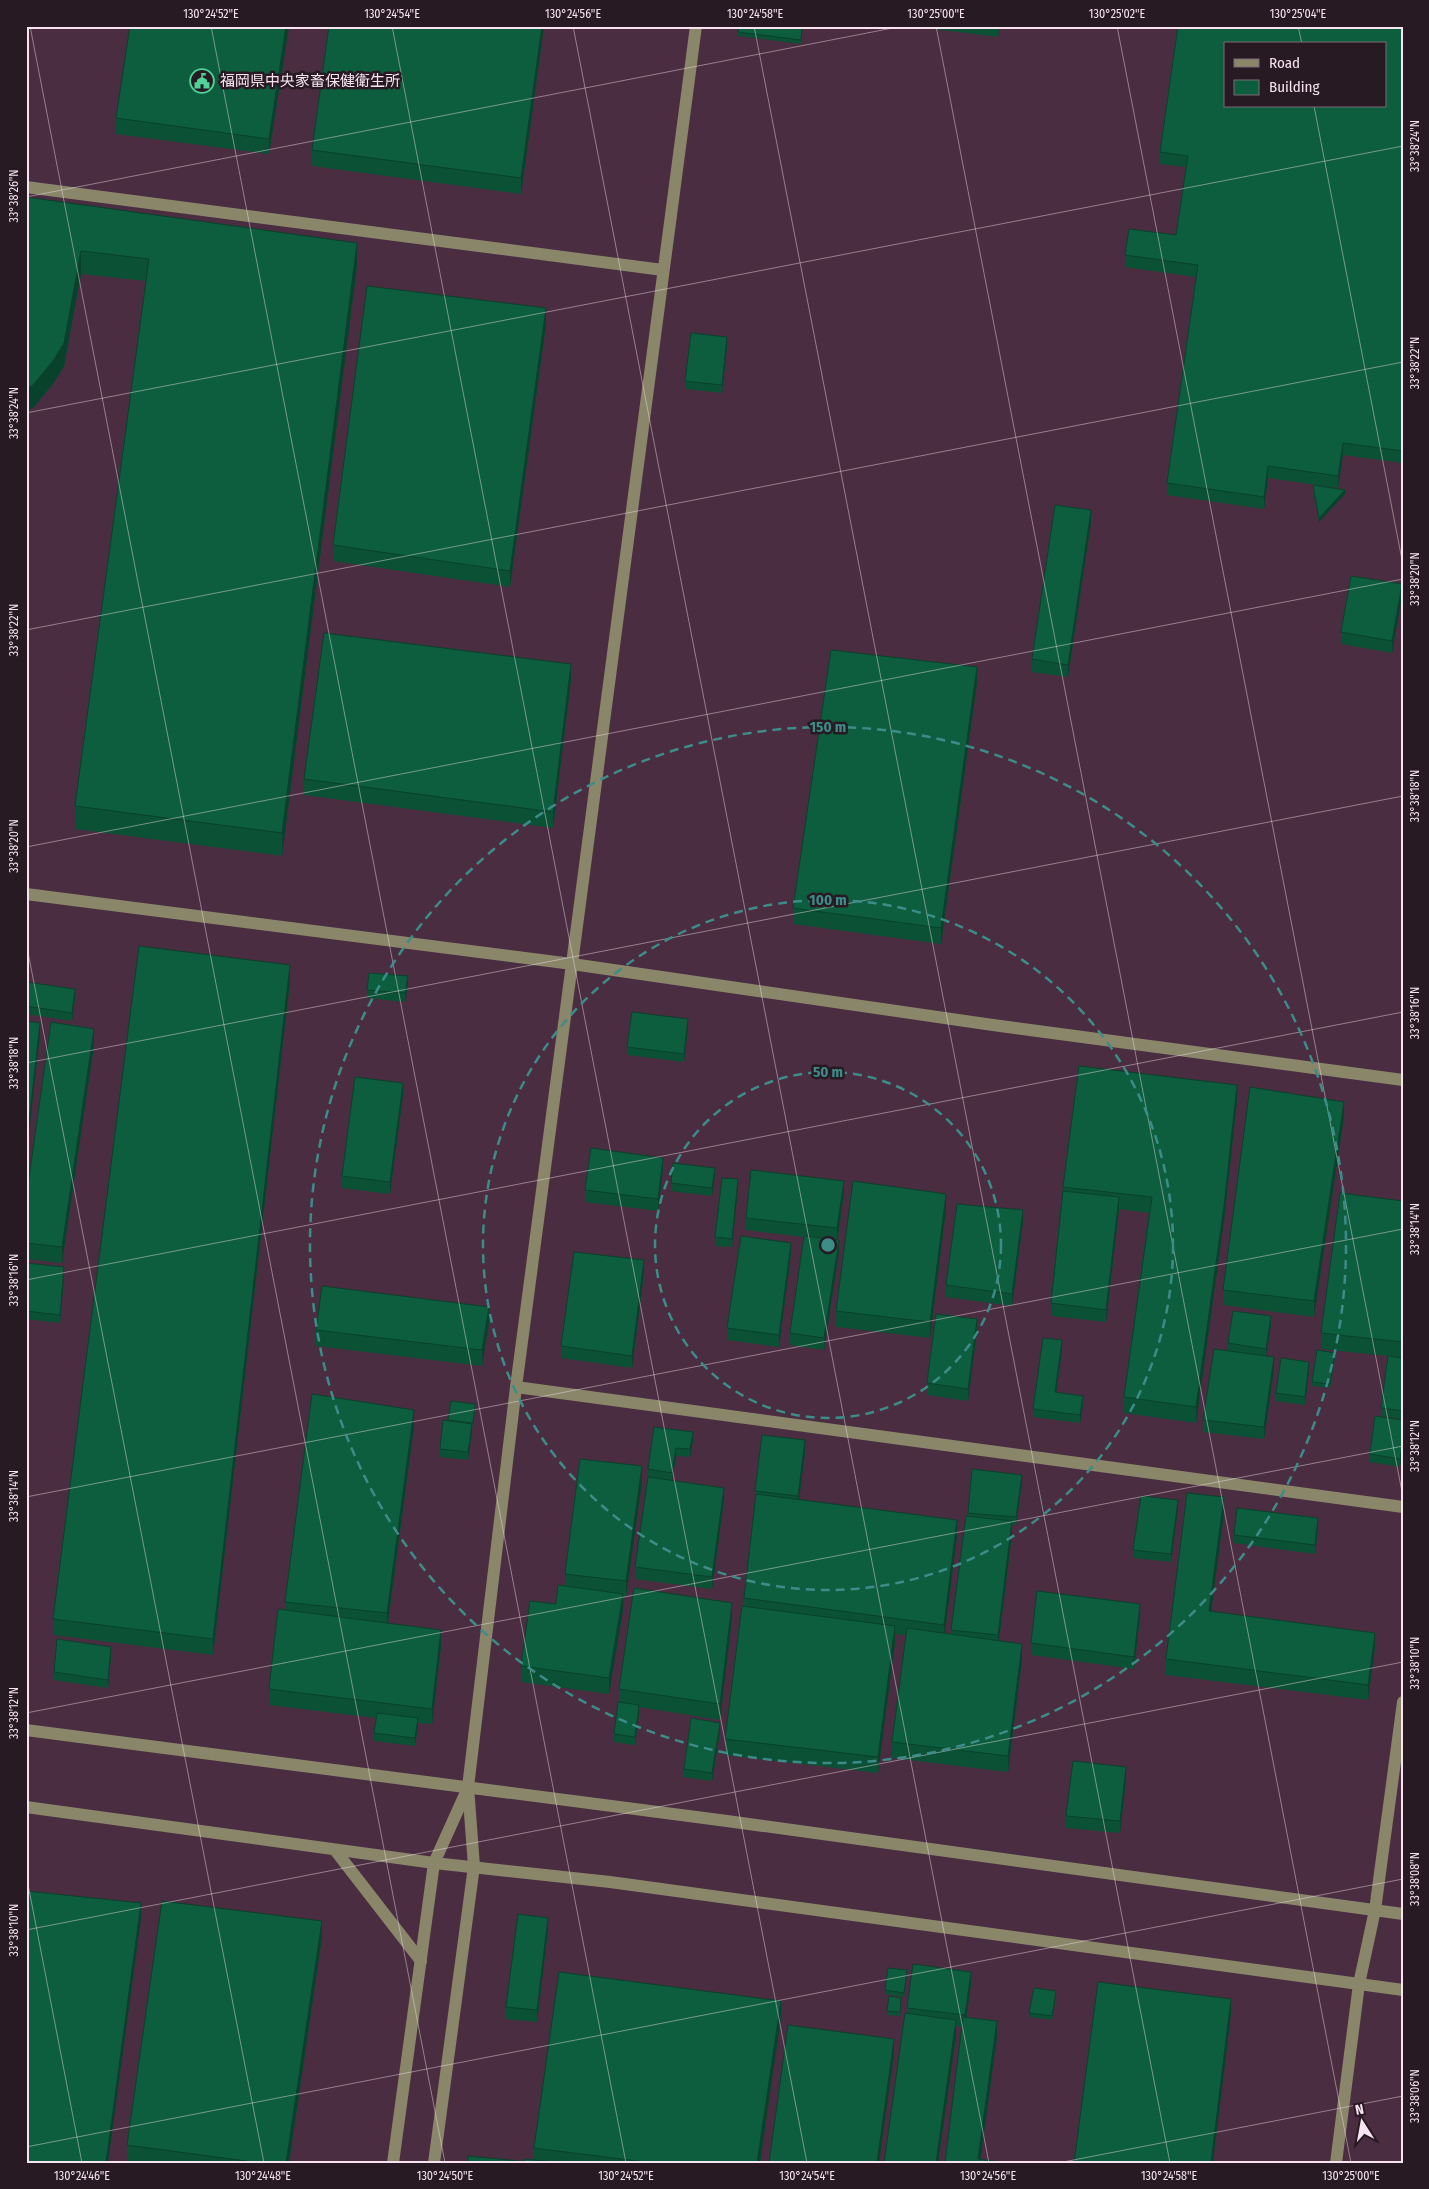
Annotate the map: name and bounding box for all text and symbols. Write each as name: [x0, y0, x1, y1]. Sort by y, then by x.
text: 130°24'52"E: [183, 7, 239, 21]
text: 130°24'54"E: [364, 7, 420, 21]
text: 130°24'56"E: [545, 7, 601, 21]
text: 130°24'58"E: [727, 7, 783, 21]
text: 130°25'00"E: [907, 7, 965, 21]
text: 130°25'02"E: [1089, 7, 1146, 21]
text: 130°25'04"E: [1270, 7, 1327, 21]
legend: [1224, 42, 1386, 108]
text: Road: [1269, 54, 1300, 72]
public building icon: 福岡県中央家畜保健衛生所: [189, 68, 215, 94]
place label: 福岡県中央家畜保健衛生所: [220, 72, 400, 90]
text: Building: [1269, 78, 1320, 96]
text: 33°38'24"N: [1408, 120, 1422, 172]
text: 33°38'26"N: [7, 170, 21, 222]
text: 33°38'22"N: [1408, 337, 1422, 389]
text: 33°38'24"N: [7, 387, 21, 439]
text: 33°38'20"N: [1408, 552, 1422, 606]
text: 33°38'22"N: [7, 604, 21, 656]
text: 150 m: [810, 718, 846, 736]
text: 33°38'18"N: [1408, 770, 1422, 822]
text: 33°38'20"N: [7, 819, 21, 873]
text: 100 m: [809, 891, 847, 909]
text: 33°38'16"N: [1408, 987, 1422, 1039]
text: 33°38'18"N: [7, 1037, 21, 1089]
text: 50 m: [813, 1063, 843, 1081]
text: 33°38'14"N: [1408, 1203, 1422, 1255]
centre of rings: [819, 1236, 837, 1254]
text: 33°38'16"N: [7, 1254, 21, 1306]
text: 33°38'12"N: [1408, 1420, 1422, 1472]
text: 33°38'14"N: [7, 1470, 21, 1522]
text: 33°38'10"N: [1408, 1637, 1422, 1689]
text: 33°38'12"N: [7, 1687, 21, 1739]
text: 33°38'08"N: [1408, 1852, 1422, 1906]
text: 33°38'10"N: [7, 1904, 21, 1956]
text: 33°38'06"N: [1408, 2069, 1422, 2123]
north arrow: [1336, 2096, 1386, 2146]
text: N: [1354, 2101, 1365, 2119]
text: 130°24'46"E: [54, 2169, 110, 2183]
text: 130°24'48"E: [235, 2169, 291, 2183]
text: 130°24'50"E: [417, 2169, 474, 2183]
text: 130°24'52"E: [598, 2169, 654, 2183]
text: 130°24'54"E: [779, 2169, 835, 2183]
text: 130°24'56"E: [960, 2169, 1016, 2183]
text: 130°24'58"E: [1141, 2169, 1197, 2183]
text: 130°25'00"E: [1322, 2169, 1380, 2183]

